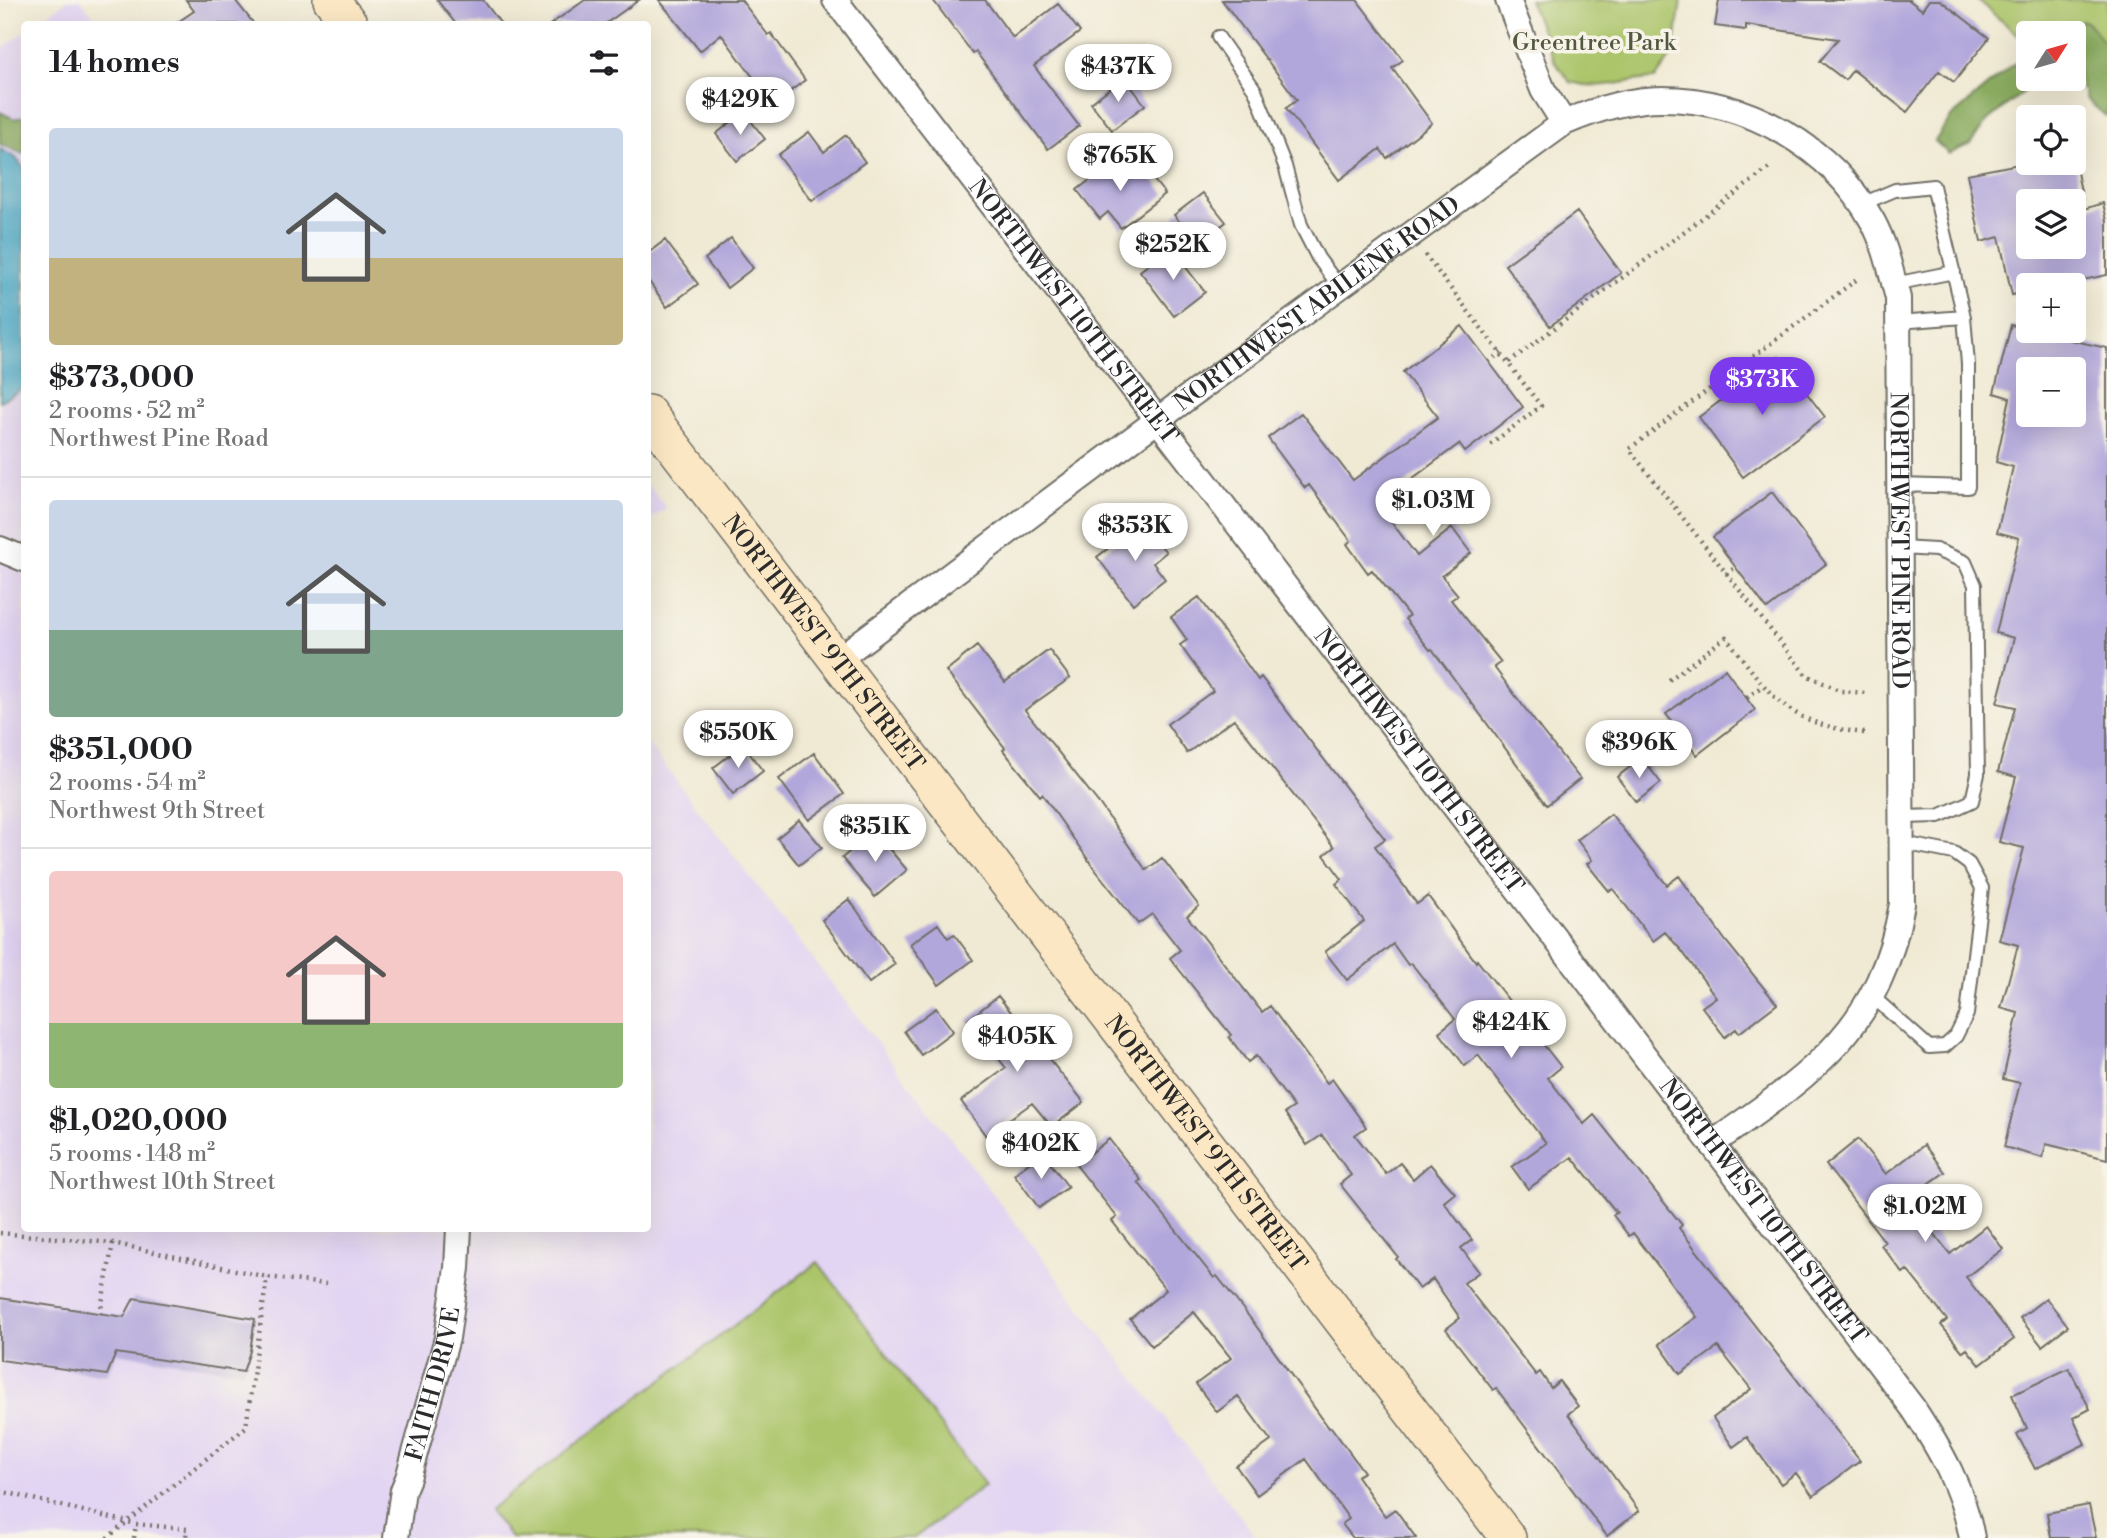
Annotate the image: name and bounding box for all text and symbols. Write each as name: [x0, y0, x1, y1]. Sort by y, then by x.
north arrow: [2016, 21, 2086, 91]
map controls: [2016, 21, 2086, 427]
park label: Greentree Park: [1512, 28, 1678, 58]
text: 14 homes: [49, 44, 180, 82]
icon: filters: [585, 44, 623, 82]
pin: $437K: [1069, 44, 1167, 104]
text: $437K: [1081, 53, 1155, 81]
pin: $429K: [691, 78, 789, 137]
text: $429K: [702, 86, 778, 114]
button: locate: [2016, 105, 2086, 175]
pin: $765K: [1071, 134, 1169, 193]
text: $765K: [1083, 142, 1157, 170]
street label: NORTHWEST 10TH STREET: [961, 173, 1184, 450]
icon: home: [273, 174, 399, 300]
button: layers: [2016, 189, 2086, 259]
street label: NORTHWEST ABILENE ROAD: [1169, 190, 1466, 418]
pin: $252K: [1124, 222, 1222, 282]
text: $252K: [1135, 231, 1211, 259]
button: +: [2016, 273, 2086, 343]
button: −: [2016, 357, 2086, 427]
pin: $373K: [1713, 358, 1811, 417]
text: $373,000: [49, 359, 194, 397]
text: $373K: [1726, 366, 1798, 394]
street label: NORTHWEST PINE ROAD: [1883, 392, 1915, 689]
text: 2 rooms · 52 m²: [49, 397, 205, 425]
text: Northwest Pine Road: [49, 425, 269, 453]
pin: $1.03M: [1376, 478, 1490, 538]
text: $1.03M: [1391, 487, 1475, 515]
pin: $353K: [1086, 504, 1184, 563]
street label: NORTHWEST 9TH STREET: [715, 509, 930, 778]
text: $353K: [1098, 512, 1172, 540]
icon: home: [273, 546, 399, 672]
street label: NORTHWEST 10TH STREET: [1307, 623, 1530, 900]
pin: $550K: [689, 710, 787, 770]
text: $550K: [699, 719, 777, 747]
pin: $396K: [1590, 720, 1688, 780]
text: $396K: [1601, 729, 1677, 757]
text: $351,000: [49, 731, 193, 769]
text: 2 rooms · 54 m²: [49, 769, 206, 797]
text: Northwest 9th Street: [49, 797, 265, 825]
pin: $351K: [826, 804, 924, 864]
text: $351K: [839, 813, 911, 841]
icon: home: [273, 917, 399, 1043]
pin: $424K: [1462, 1000, 1560, 1060]
street label: NORTHWEST 9TH STREET: [1098, 1009, 1313, 1278]
text: $424K: [1472, 1009, 1550, 1037]
pin: $405K: [968, 1014, 1066, 1074]
text: $405K: [978, 1023, 1056, 1051]
street label: NORTHWEST 10TH STREET: [1652, 1073, 1874, 1351]
text: $1,020,000: [49, 1102, 228, 1140]
pin: $402K: [992, 1122, 1090, 1181]
text: $402K: [1002, 1130, 1080, 1158]
text: 5 rooms · 148 m²: [49, 1140, 215, 1168]
text: Northwest 10th Street: [49, 1168, 276, 1196]
pin: $1.02M: [1868, 1184, 1982, 1244]
text: $1.02M: [1883, 1193, 1967, 1221]
street label: FAITH DRIVE: [399, 1305, 467, 1465]

